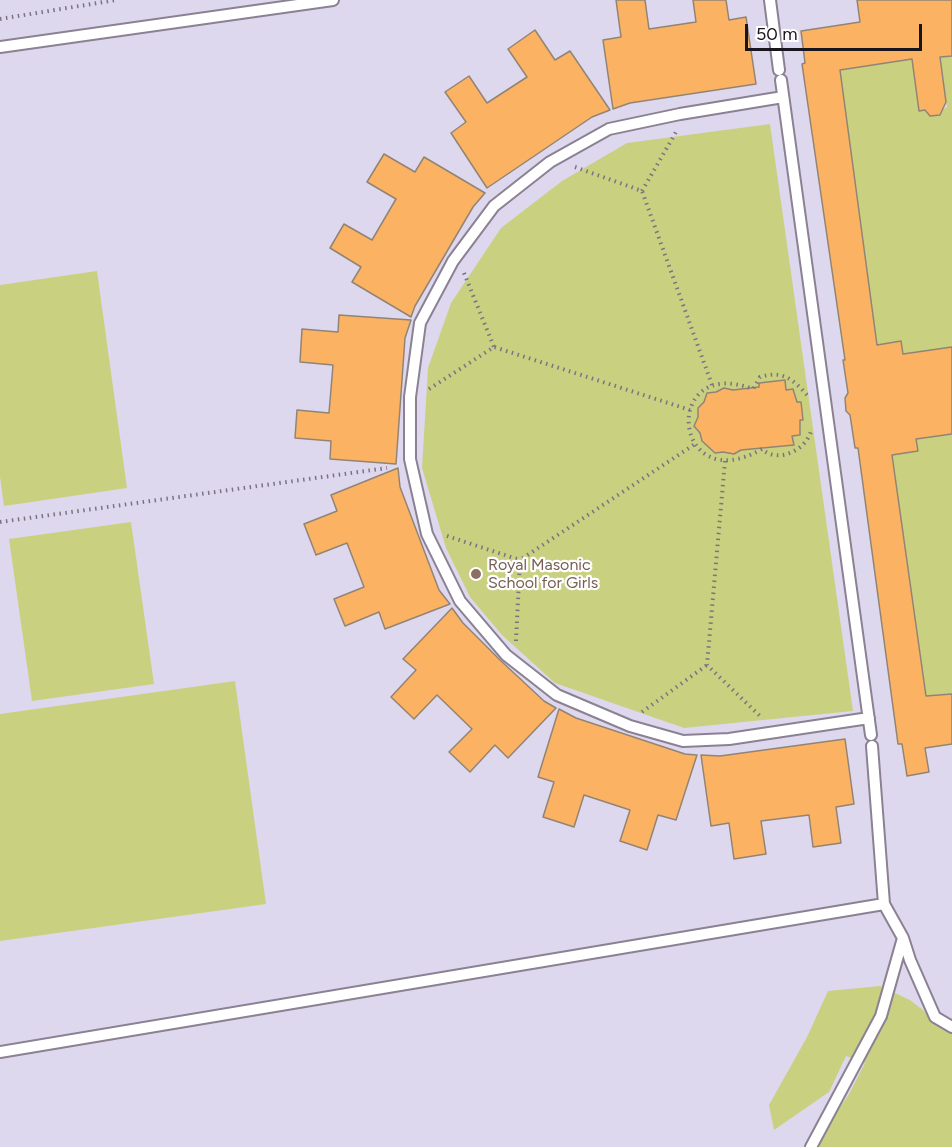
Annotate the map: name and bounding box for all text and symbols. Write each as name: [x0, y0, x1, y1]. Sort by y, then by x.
scale bar: [748, 12, 925, 50]
text: 50 m: [756, 23, 798, 45]
place label: Royal Masonic School for Girls: [488, 555, 598, 593]
marker: Royal Masonic School for Girls: [469, 567, 483, 581]

